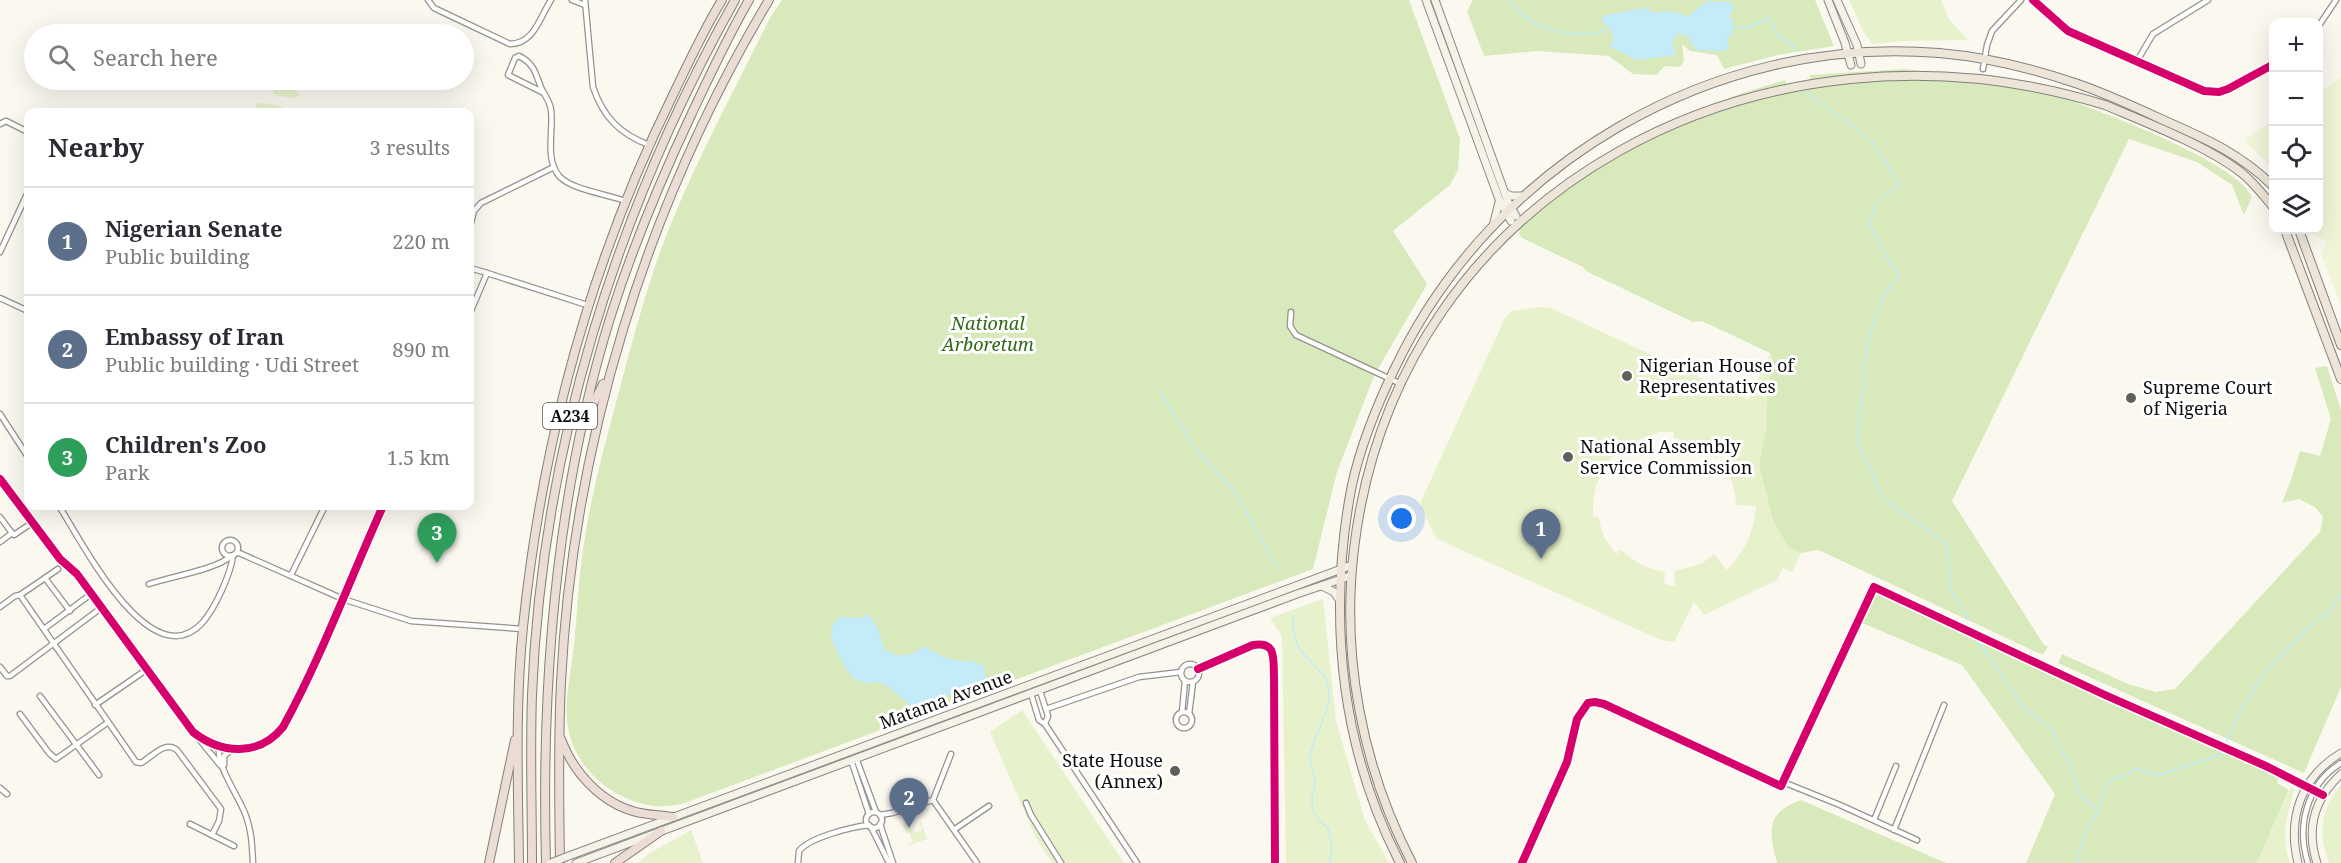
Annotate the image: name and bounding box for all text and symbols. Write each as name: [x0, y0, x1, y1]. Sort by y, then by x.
map controls: [2269, 18, 2323, 234]
button: +: [2269, 18, 2323, 72]
search box: [24, 24, 474, 90]
icon: search: [45, 41, 78, 74]
text: Search here: [93, 42, 218, 72]
button: −: [2269, 72, 2323, 126]
button: locate: [2269, 126, 2323, 180]
text: Nearby: [48, 129, 144, 165]
text: 3 results: [370, 134, 450, 161]
button: layers: [2269, 180, 2323, 234]
text: Nigerian Senate: [105, 213, 283, 243]
text: 1: [62, 228, 73, 255]
text: 220 m: [392, 228, 450, 255]
text: Public building: [105, 243, 250, 270]
park label: National Arboretum: [940, 311, 1034, 356]
text: Embassy of Iran: [105, 321, 284, 351]
text: 2: [62, 336, 73, 363]
text: 890 m: [392, 336, 450, 363]
text: Public building · Udi Street: [105, 351, 359, 378]
place label: Nigerian House of Representatives: [1639, 353, 1795, 398]
marker: Nigerian House of Representatives: [1620, 369, 1634, 383]
place label: Supreme Court of Nigeria: [2143, 375, 2272, 420]
marker: Supreme Court of Nigeria: [2124, 391, 2138, 405]
road number: A234: [543, 403, 597, 429]
text: Children's Zoo: [105, 429, 266, 459]
place label: National Assembly Service Commission: [1580, 434, 1753, 479]
text: 3: [62, 444, 73, 471]
text: 1.5 km: [387, 444, 450, 471]
marker: National Assembly Service Commission: [1561, 450, 1575, 464]
text: Park: [105, 459, 149, 486]
your location: [1387, 504, 1416, 533]
pin: 1: [1522, 510, 1560, 559]
pin: 3: [418, 514, 456, 563]
street label: Matama Avenue: [876, 664, 1015, 734]
place label: State House (Annex): [1062, 748, 1163, 793]
marker: State House (Annex): [1168, 764, 1182, 778]
pin: 2: [890, 778, 928, 828]

